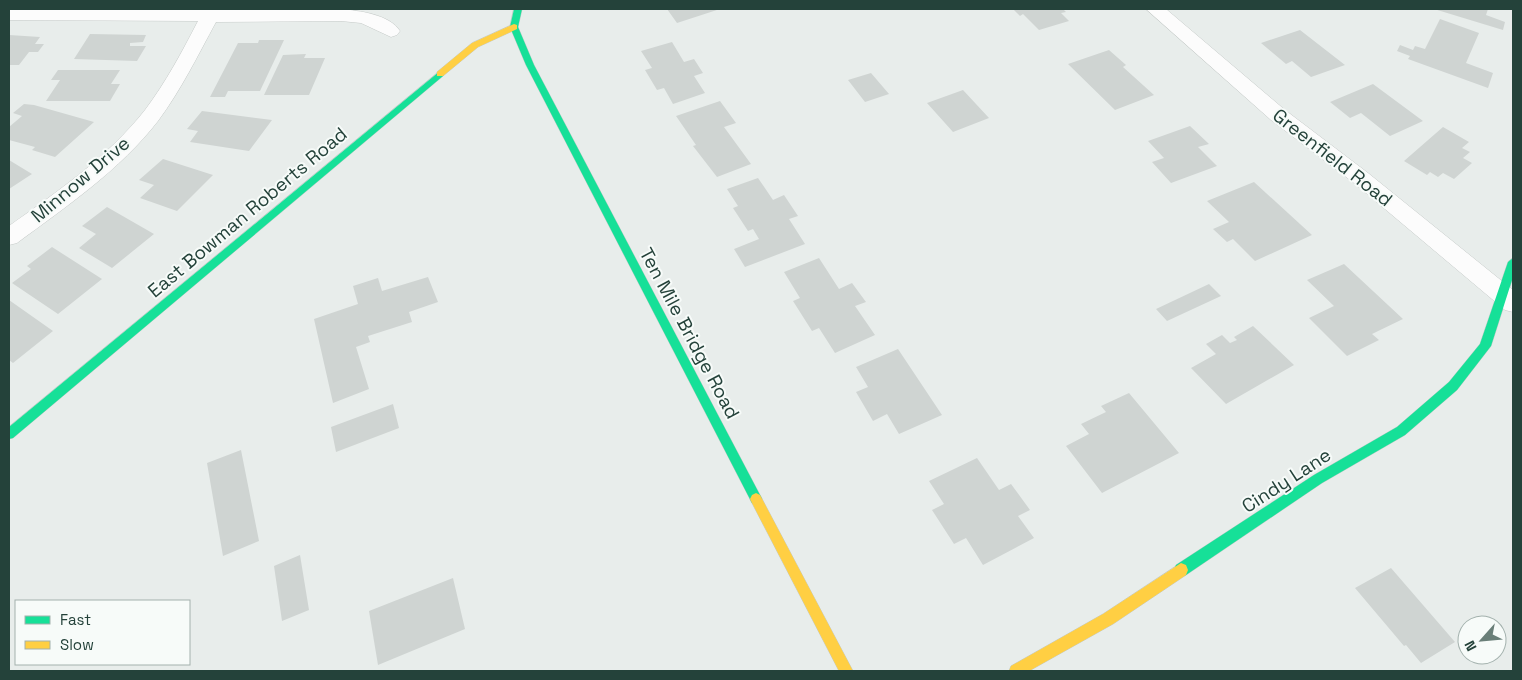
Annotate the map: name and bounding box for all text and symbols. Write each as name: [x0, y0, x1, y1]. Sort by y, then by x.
street label: Greenfield Road: [1268, 103, 1398, 212]
street label: East Bowman Roberts Road: [142, 122, 352, 303]
street label: Minnow Drive: [26, 131, 135, 228]
street label: Ten Mile Bridge Road: [634, 243, 745, 423]
street label: Cindy Lane: [1237, 442, 1336, 519]
legend: [15, 600, 190, 665]
text: Fast: [60, 610, 91, 629]
north arrow: [1457, 615, 1507, 665]
text: Slow: [60, 635, 94, 654]
text: N: [1460, 638, 1481, 654]

